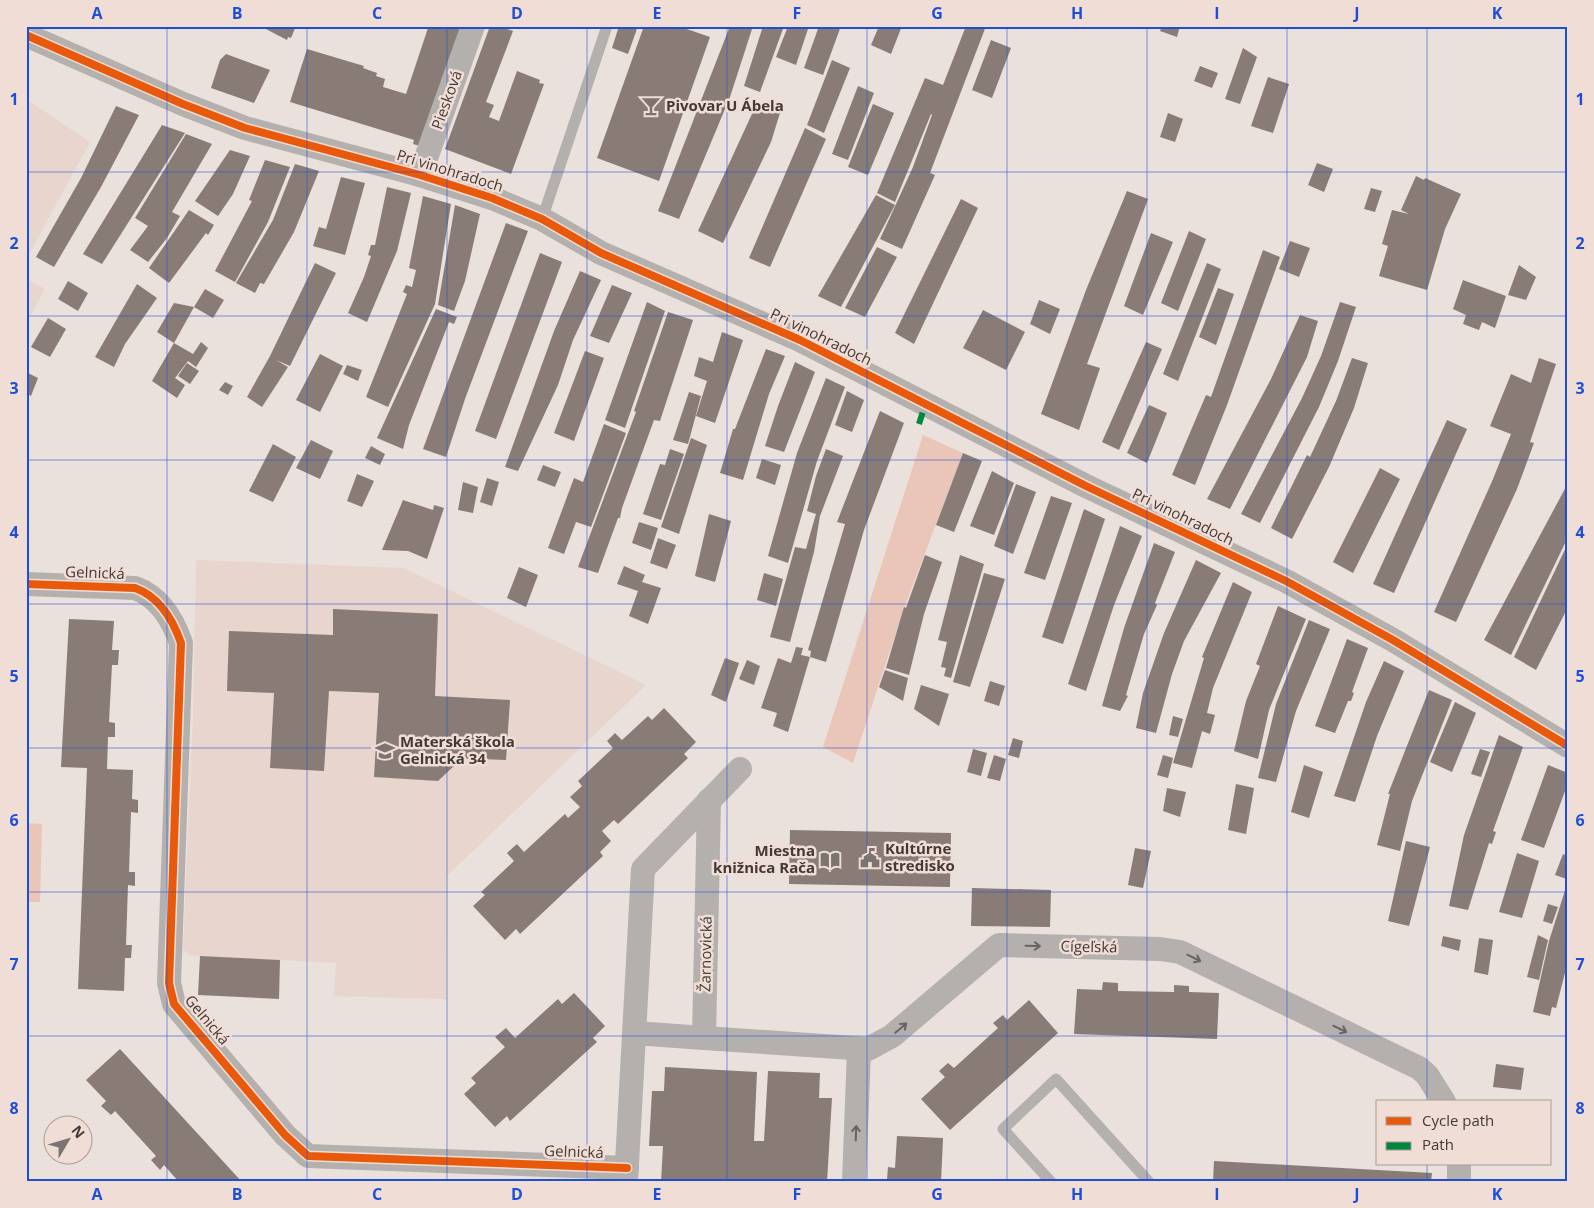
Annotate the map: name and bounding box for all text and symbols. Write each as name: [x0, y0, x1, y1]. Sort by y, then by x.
text: A: [91, 2, 103, 24]
text: B: [232, 2, 242, 24]
text: C: [372, 2, 382, 24]
text: D: [511, 2, 523, 24]
text: E: [653, 2, 662, 24]
text: F: [793, 2, 801, 24]
text: G: [931, 2, 943, 24]
text: H: [1071, 2, 1083, 24]
text: I: [1214, 2, 1220, 24]
text: J: [1352, 2, 1360, 24]
text: K: [1492, 2, 1503, 24]
street label: Piesková: [426, 68, 466, 132]
text: 1: [9, 88, 19, 110]
text: 1: [1575, 88, 1585, 110]
bar icon: Pivovar U Ábela: [640, 95, 662, 117]
place label: Pivovar U Ábela: [666, 95, 784, 115]
street label: Pri vinohradoch: [394, 144, 506, 196]
text: 2: [9, 232, 19, 254]
text: 2: [1575, 232, 1585, 254]
street label: Pri vinohradoch: [767, 303, 876, 369]
text: 3: [9, 377, 19, 399]
text: 3: [1575, 377, 1585, 399]
street label: Pri vinohradoch: [1129, 483, 1238, 549]
text: 4: [9, 521, 19, 543]
text: 4: [1575, 521, 1585, 543]
street label: Gelnická: [65, 561, 125, 583]
text: 5: [9, 665, 19, 687]
text: 5: [1575, 665, 1585, 687]
place label: Materská škola Gelnická 34: [400, 731, 515, 768]
school or university icon: Materská škola Gelnická 34: [374, 740, 396, 762]
text: 6: [9, 809, 19, 831]
text: 6: [1575, 809, 1585, 831]
place label: Kultúrne stredisko: [885, 838, 955, 875]
place label: Miestna knižnica Rača: [713, 840, 815, 877]
public building icon: Kultúrne stredisko: [859, 847, 881, 869]
library icon: Miestna knižnica Rača: [819, 849, 841, 871]
street label: Žarnovická: [694, 916, 716, 992]
street label: Cígeľská: [1060, 936, 1118, 956]
one-way arrow: [1024, 941, 1041, 951]
text: 7: [9, 953, 19, 975]
text: 7: [1575, 953, 1585, 975]
one-way arrow: [1186, 954, 1201, 963]
street label: Gelnická: [181, 990, 235, 1049]
one-way arrow: [894, 1023, 907, 1034]
one-way arrow: [1332, 1025, 1347, 1034]
text: 8: [9, 1097, 19, 1119]
text: 8: [1575, 1097, 1585, 1119]
legend: [1376, 1100, 1552, 1166]
text: Cycle path: [1422, 1110, 1494, 1130]
north arrow: [42, 1116, 92, 1166]
text: N: [68, 1121, 90, 1142]
one-way arrow: [851, 1125, 860, 1141]
text: Path: [1422, 1134, 1454, 1154]
street label: Gelnická: [544, 1140, 604, 1162]
text: A: [91, 1183, 103, 1205]
text: B: [232, 1183, 242, 1205]
text: C: [372, 1183, 382, 1205]
text: D: [511, 1183, 523, 1205]
text: E: [653, 1183, 662, 1205]
text: F: [793, 1183, 801, 1205]
text: G: [931, 1183, 943, 1205]
text: H: [1071, 1183, 1083, 1205]
text: I: [1214, 1183, 1220, 1205]
text: J: [1352, 1183, 1360, 1205]
text: K: [1492, 1183, 1503, 1205]

